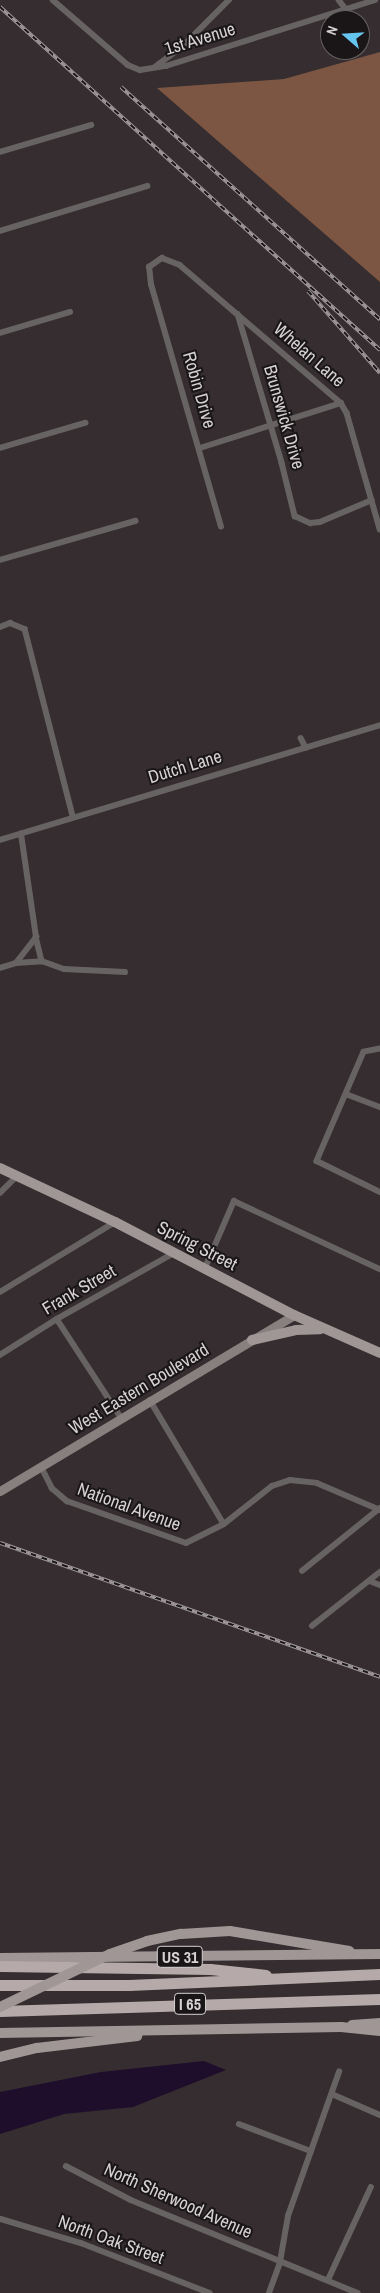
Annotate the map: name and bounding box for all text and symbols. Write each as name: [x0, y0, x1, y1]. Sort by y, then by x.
north arrow: [320, 10, 370, 60]
street label: 1st Avenue: [162, 18, 238, 60]
text: N: [322, 24, 342, 37]
street label: Whelan Lane: [269, 318, 349, 392]
street label: Robin Drive: [178, 349, 220, 431]
street label: Brunswick Drive: [259, 362, 309, 472]
street label: Dutch Lane: [146, 746, 224, 788]
street label: Spring Street: [153, 1217, 241, 1275]
street label: Frank Street: [38, 1260, 120, 1320]
street label: West Eastern Boulevard: [65, 1339, 213, 1439]
street label: National Avenue: [74, 1478, 184, 1536]
road number: US 31: [156, 1944, 204, 1970]
road number: I 65: [174, 1990, 206, 2018]
street label: North Sherwood Avenue: [100, 2158, 256, 2244]
street label: North Oak Street: [55, 2211, 167, 2269]

